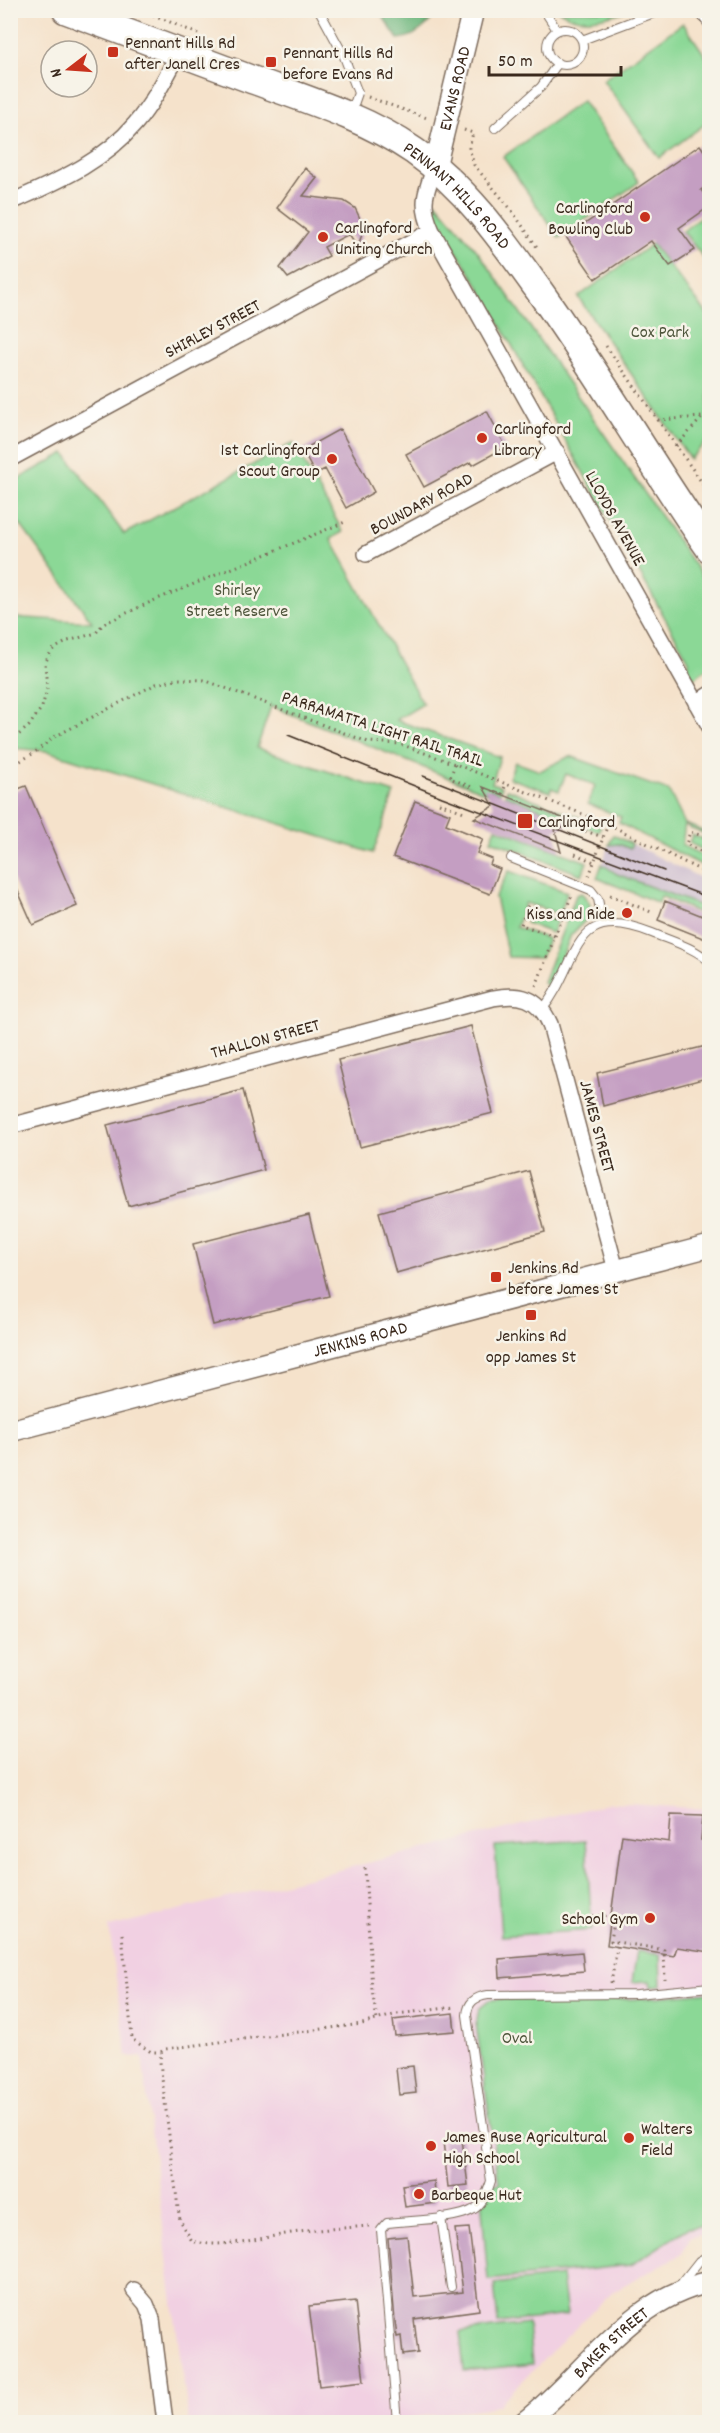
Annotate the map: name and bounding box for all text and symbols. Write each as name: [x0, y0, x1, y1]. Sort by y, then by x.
place label: Pennant Hills Rd after Janell Cres: [125, 32, 240, 78]
north arrow: [39, 39, 99, 99]
scale bar: [489, 39, 621, 77]
place label: Pennant Hills Rd before Evans Rd: [283, 42, 393, 88]
street label: EVANS ROAD: [434, 44, 479, 134]
marker: Pennant Hills Rd after Janell Cres: [106, 45, 120, 59]
text: 50 m: [498, 50, 533, 75]
marker: Pennant Hills Rd before Evans Rd: [264, 55, 278, 69]
text: N: [45, 65, 69, 80]
street label: PENNANT HILLS ROAD: [397, 137, 515, 256]
place label: Carlingford Bowling Club: [548, 197, 633, 243]
marker: Carlingford Bowling Club: [638, 210, 652, 224]
place label: Carlingford Uniting Church: [335, 217, 433, 263]
marker: Carlingford Uniting Church: [316, 230, 330, 244]
street label: SHIRLEY STREET: [161, 294, 265, 366]
park label: Cox Park: [631, 321, 689, 346]
place label: Carlingford Library: [494, 418, 571, 464]
marker: Carlingford Library: [475, 431, 489, 445]
place label: 1st Carlingford Scout Group: [220, 439, 320, 485]
marker: 1st Carlingford Scout Group: [325, 452, 339, 466]
street label: LLOYDS AVENUE: [577, 467, 650, 571]
street label: BOUNDARY ROAD: [366, 468, 478, 543]
park label: Shirley Street Reserve: [186, 579, 288, 625]
street label: PARRAMATTA LIGHT RAIL TRAIL: [278, 686, 487, 775]
place label: Carlingford: [538, 811, 615, 836]
marker: Carlingford: [516, 812, 534, 830]
place label: Kiss and Ride: [526, 903, 615, 928]
marker: Kiss and Ride: [620, 906, 634, 920]
street label: THALLON STREET: [208, 1014, 323, 1067]
street label: JAMES STREET: [571, 1078, 620, 1176]
place label: Jenkins Rd before James St: [508, 1257, 619, 1303]
marker: Jenkins Rd before James St: [489, 1270, 503, 1284]
marker: Jenkins Rd opp James St: [524, 1308, 538, 1322]
street label: JENKINS ROAD: [311, 1316, 411, 1365]
place label: Jenkins Rd opp James St: [486, 1325, 576, 1371]
place label: School Gym: [561, 1908, 638, 1933]
marker: School Gym: [643, 1911, 657, 1925]
park label: Oval: [502, 2027, 533, 2052]
place label: Walters Field: [641, 2118, 693, 2164]
place label: James Ruse Agricultural High School: [443, 2126, 608, 2172]
marker: Walters Field: [622, 2131, 636, 2145]
marker: James Ruse Agricultural High School: [424, 2139, 438, 2153]
place label: Barbeque Hut: [431, 2184, 522, 2209]
marker: Barbeque Hut: [412, 2187, 426, 2201]
street label: BAKER STREET: [568, 2302, 655, 2385]

